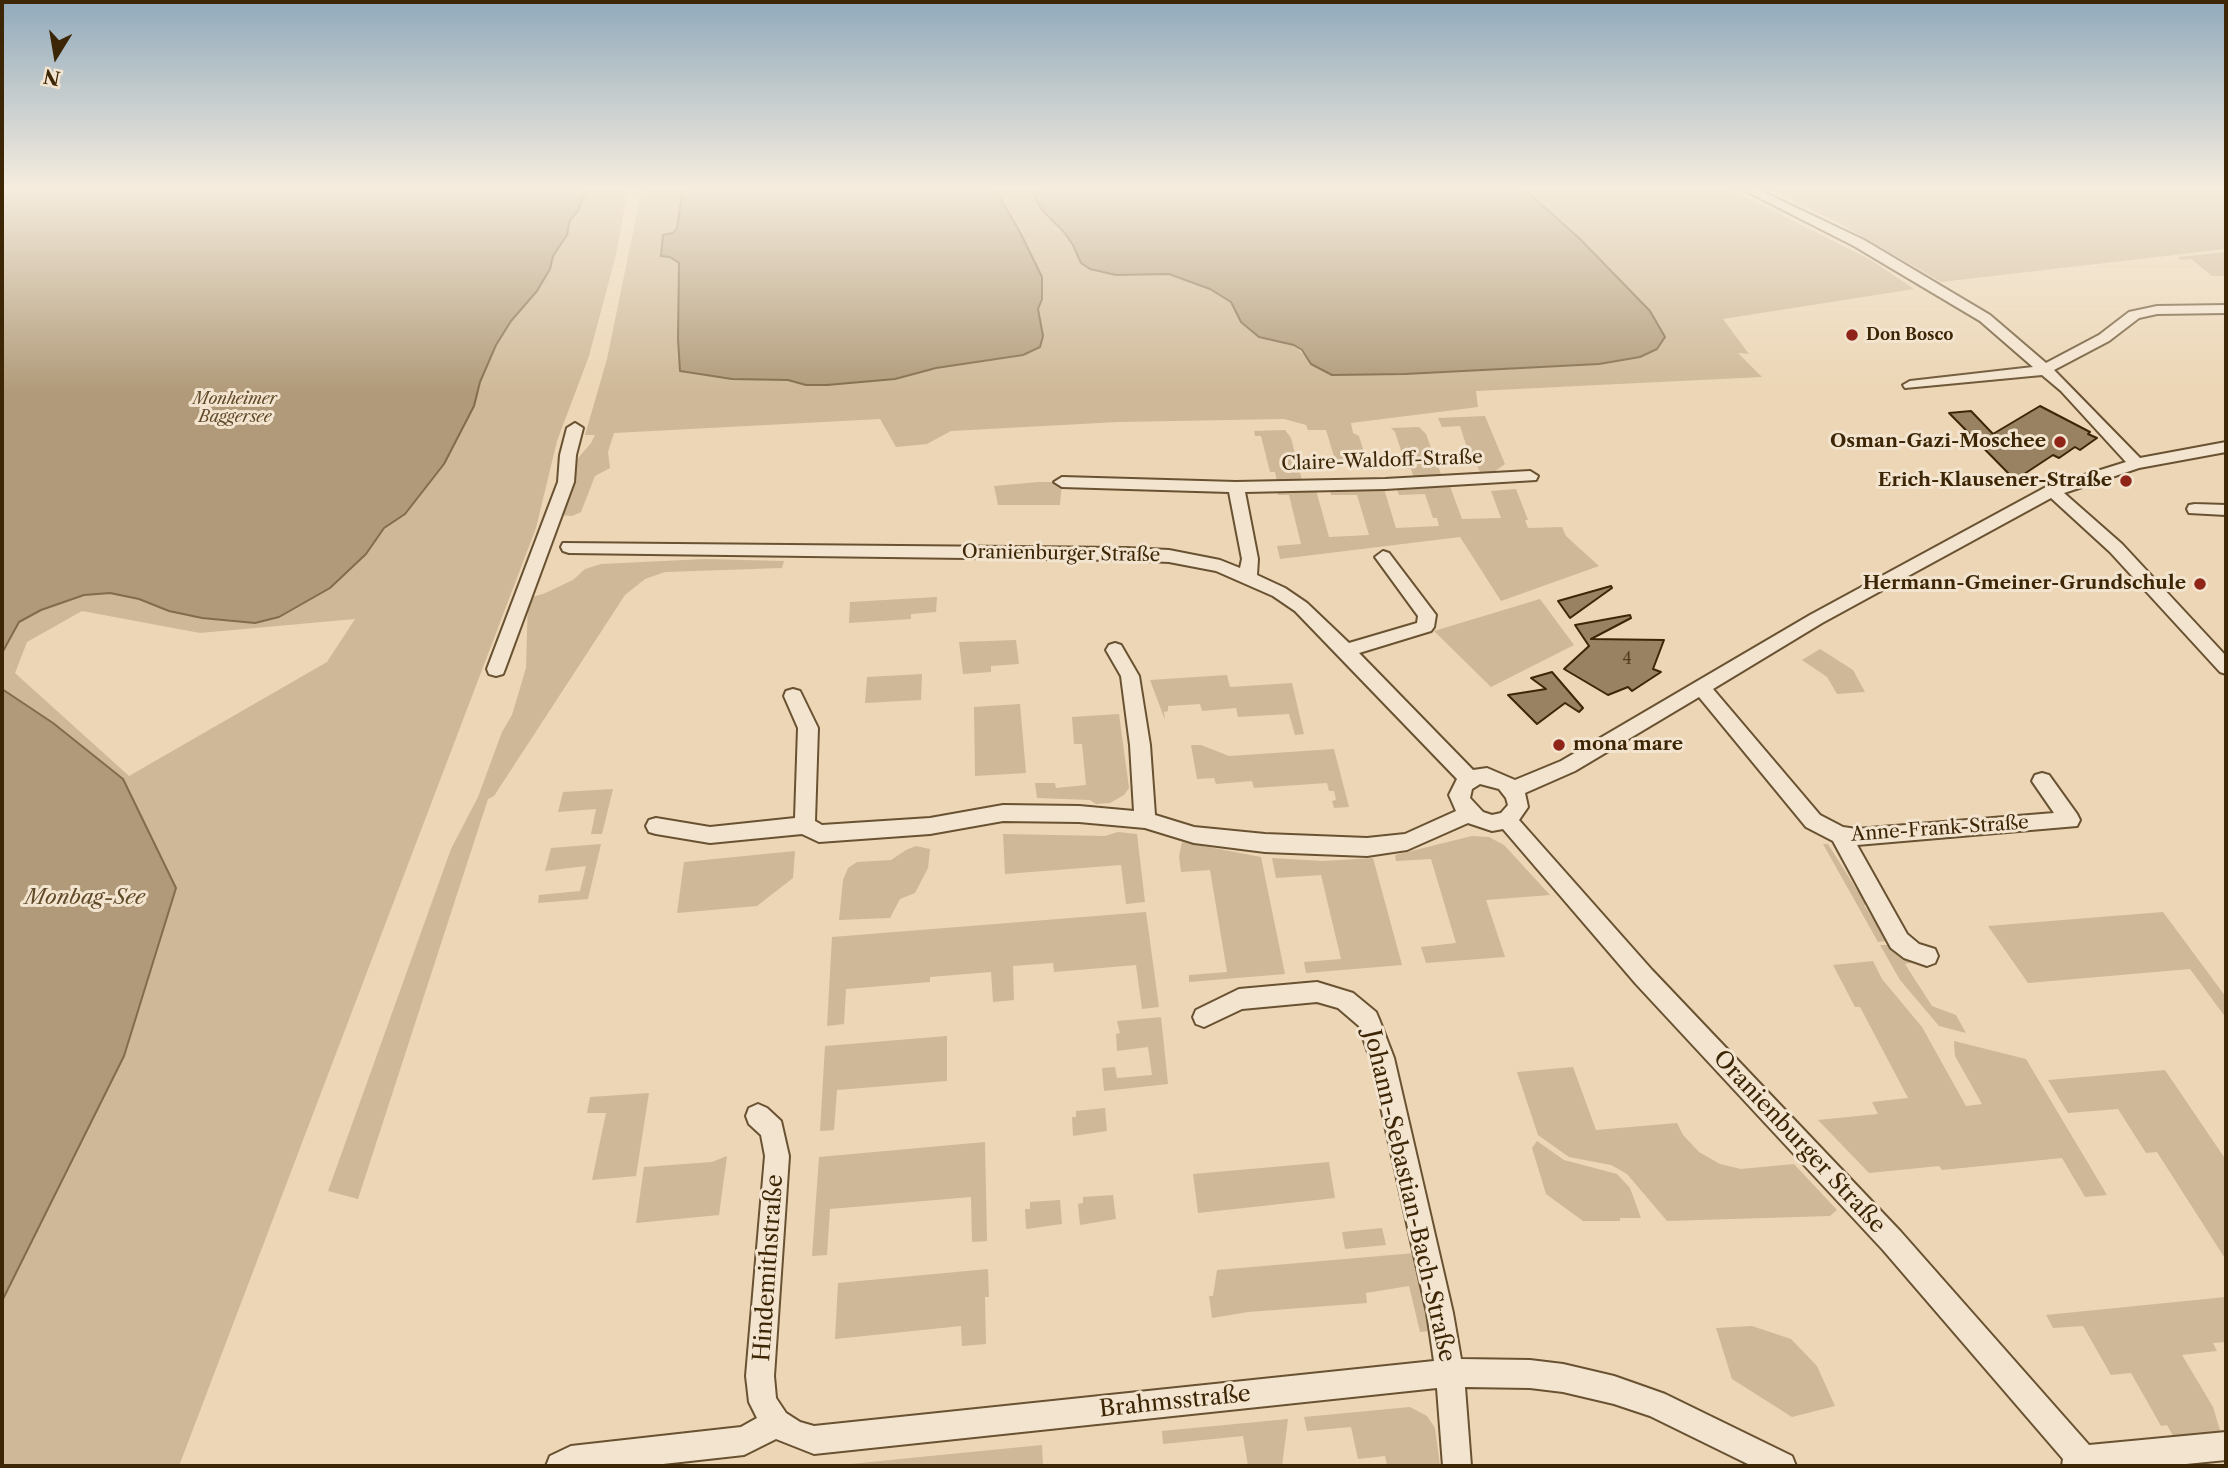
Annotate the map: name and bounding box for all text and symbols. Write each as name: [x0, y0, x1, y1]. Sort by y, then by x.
north arrow: [21, 21, 91, 91]
text: N: [42, 64, 62, 90]
place label: Don Bosco: [1866, 325, 1954, 345]
marker: Don Bosco: [1844, 327, 1860, 343]
park label: Monheimer Baggersee: [193, 389, 277, 427]
place label: Osman-Gazi-Moschee: [1830, 431, 2046, 453]
marker: Osman-Gazi-Moschee: [2052, 434, 2068, 450]
street label: Claire-Waldoff-Straße: [1281, 446, 1483, 476]
place label: Erich-Klausener-Straße: [1878, 470, 2112, 492]
marker: Erich-Klausener-Straße: [2118, 473, 2134, 489]
street label: Oranienburger Straße: [962, 541, 1160, 567]
place label: Hermann-Gmeiner-Grundschule: [1863, 573, 2186, 595]
marker: Hermann-Gmeiner-Grundschule: [2192, 576, 2208, 592]
house number: 4: [1622, 649, 1632, 669]
place label: mona mare: [1573, 734, 1683, 756]
marker: mona mare: [1551, 737, 1567, 753]
street label: Anne-Frank-Straße: [1850, 811, 2030, 847]
water label: Monbag-See: [25, 885, 145, 911]
street label: Johann-Sebastian-Bach-Straße: [1357, 1027, 1461, 1365]
street label: Oranienburger Straße: [1707, 1045, 1891, 1239]
street label: Hindemithstraße: [749, 1174, 789, 1362]
street label: Brahmsstraße: [1098, 1380, 1252, 1424]

